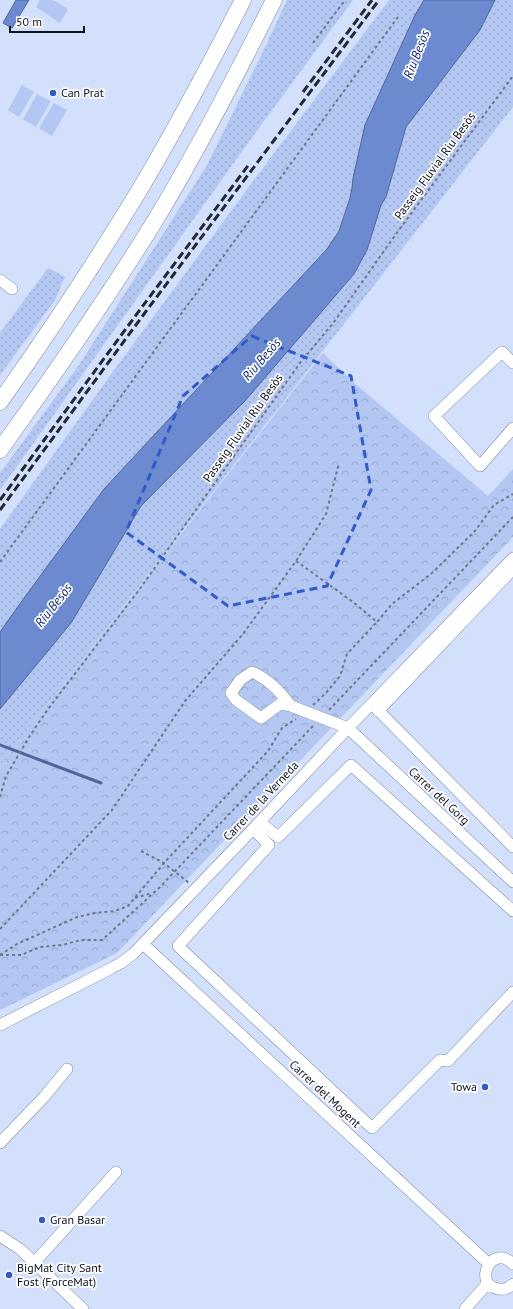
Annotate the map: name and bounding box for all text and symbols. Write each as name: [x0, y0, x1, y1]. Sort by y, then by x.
scale bar: [10, 8, 84, 34]
text: 50 m: [16, 14, 42, 29]
water label: Riu Besòs: [399, 27, 434, 81]
place label: Can Prat: [61, 85, 104, 100]
marker: Can Prat: [48, 88, 58, 98]
street label: Passeig Fluvial Riu Besòs: [391, 109, 479, 222]
water label: Riu Besòs: [238, 334, 285, 384]
street label: Passeig Fluvial Riu Besòs: [200, 371, 286, 485]
water label: Riu Besòs: [31, 579, 76, 631]
street label: Carrer de la Verneda: [220, 758, 301, 844]
street label: Carrer del Gorg: [406, 764, 473, 828]
street label: Carrer del Mogent: [286, 1057, 364, 1131]
place label: Towa: [451, 1079, 477, 1094]
marker: Towa: [480, 1082, 490, 1092]
place label: Gran Basar: [50, 1212, 105, 1227]
marker: Gran Basar: [37, 1215, 47, 1225]
place label: BigMat City Sant Fost (ForceMat): [17, 1260, 102, 1289]
marker: BigMat City Sant Fost (ForceMat): [4, 1270, 14, 1280]

